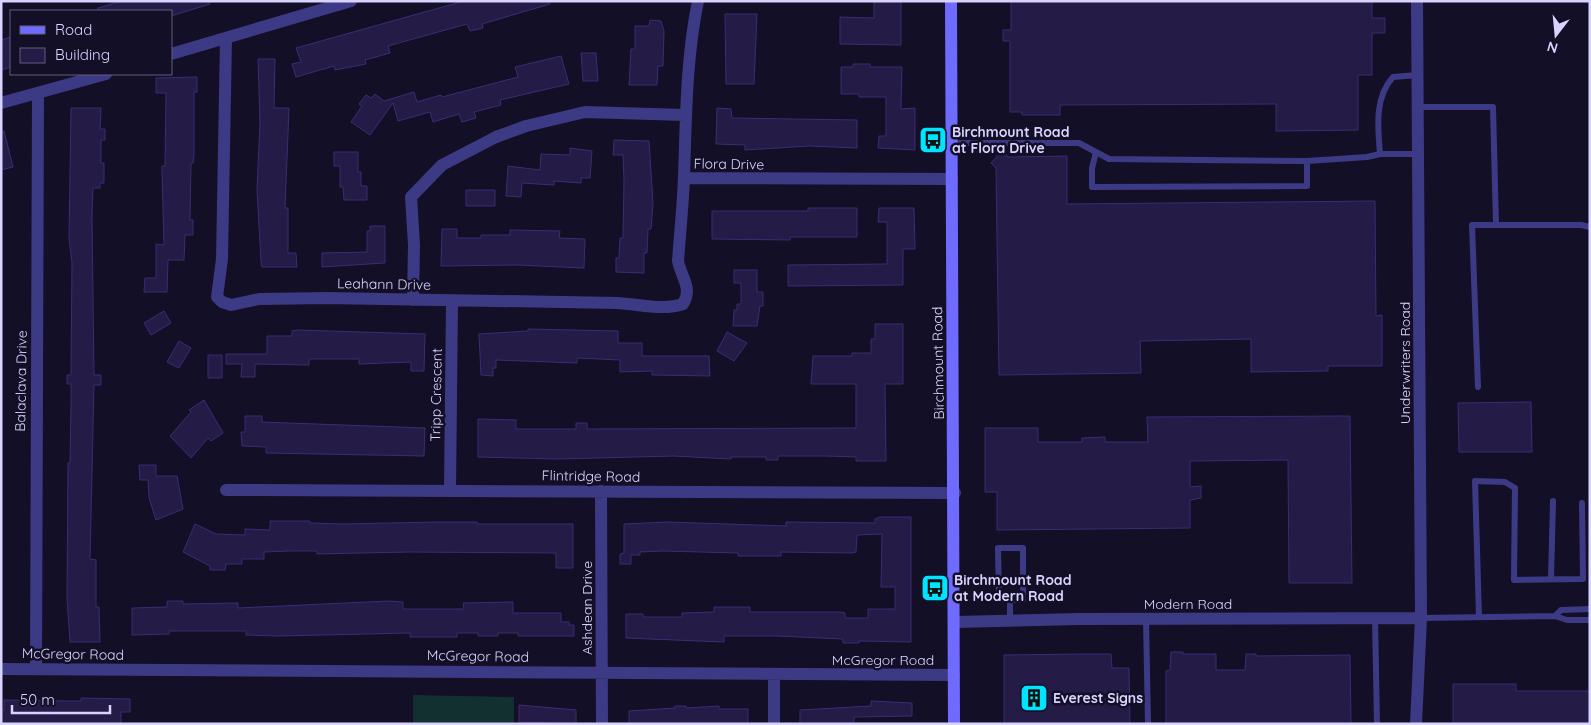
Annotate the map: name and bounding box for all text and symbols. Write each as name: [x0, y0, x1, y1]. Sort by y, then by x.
legend: [10, 10, 172, 75]
north arrow: [1531, 10, 1581, 60]
text: Road: [55, 20, 92, 39]
text: N: [1545, 37, 1560, 58]
text: Building: [55, 45, 110, 64]
place label: Birchmount Road at Flora Drive: [952, 123, 1069, 157]
bus stop icon: Birchmount Road at Flora Drive: [918, 125, 948, 155]
street label: Flora Drive: [694, 154, 765, 174]
street label: Leahann Drive: [337, 274, 431, 294]
street label: Underwriters Road: [1396, 302, 1414, 424]
street label: Birchmount Road: [928, 306, 948, 420]
street label: Balaclava Drive: [11, 330, 31, 432]
street label: Tripp Crescent: [426, 348, 446, 442]
street label: Flintridge Road: [541, 466, 641, 486]
street label: Ashdean Drive: [578, 561, 596, 655]
place label: Birchmount Road at Modern Road: [954, 571, 1071, 605]
bus stop icon: Birchmount Road at Modern Road: [920, 573, 950, 603]
street label: Modern Road: [1144, 595, 1232, 613]
street label: McGregor Road: [22, 644, 124, 664]
street label: McGregor Road: [427, 646, 529, 666]
street label: McGregor Road: [832, 651, 934, 669]
scale bar: [12, 682, 110, 714]
building icon: Everest Signs: [1019, 683, 1049, 713]
place label: Everest Signs: [1053, 689, 1143, 707]
text: 50 m: [20, 690, 55, 709]

